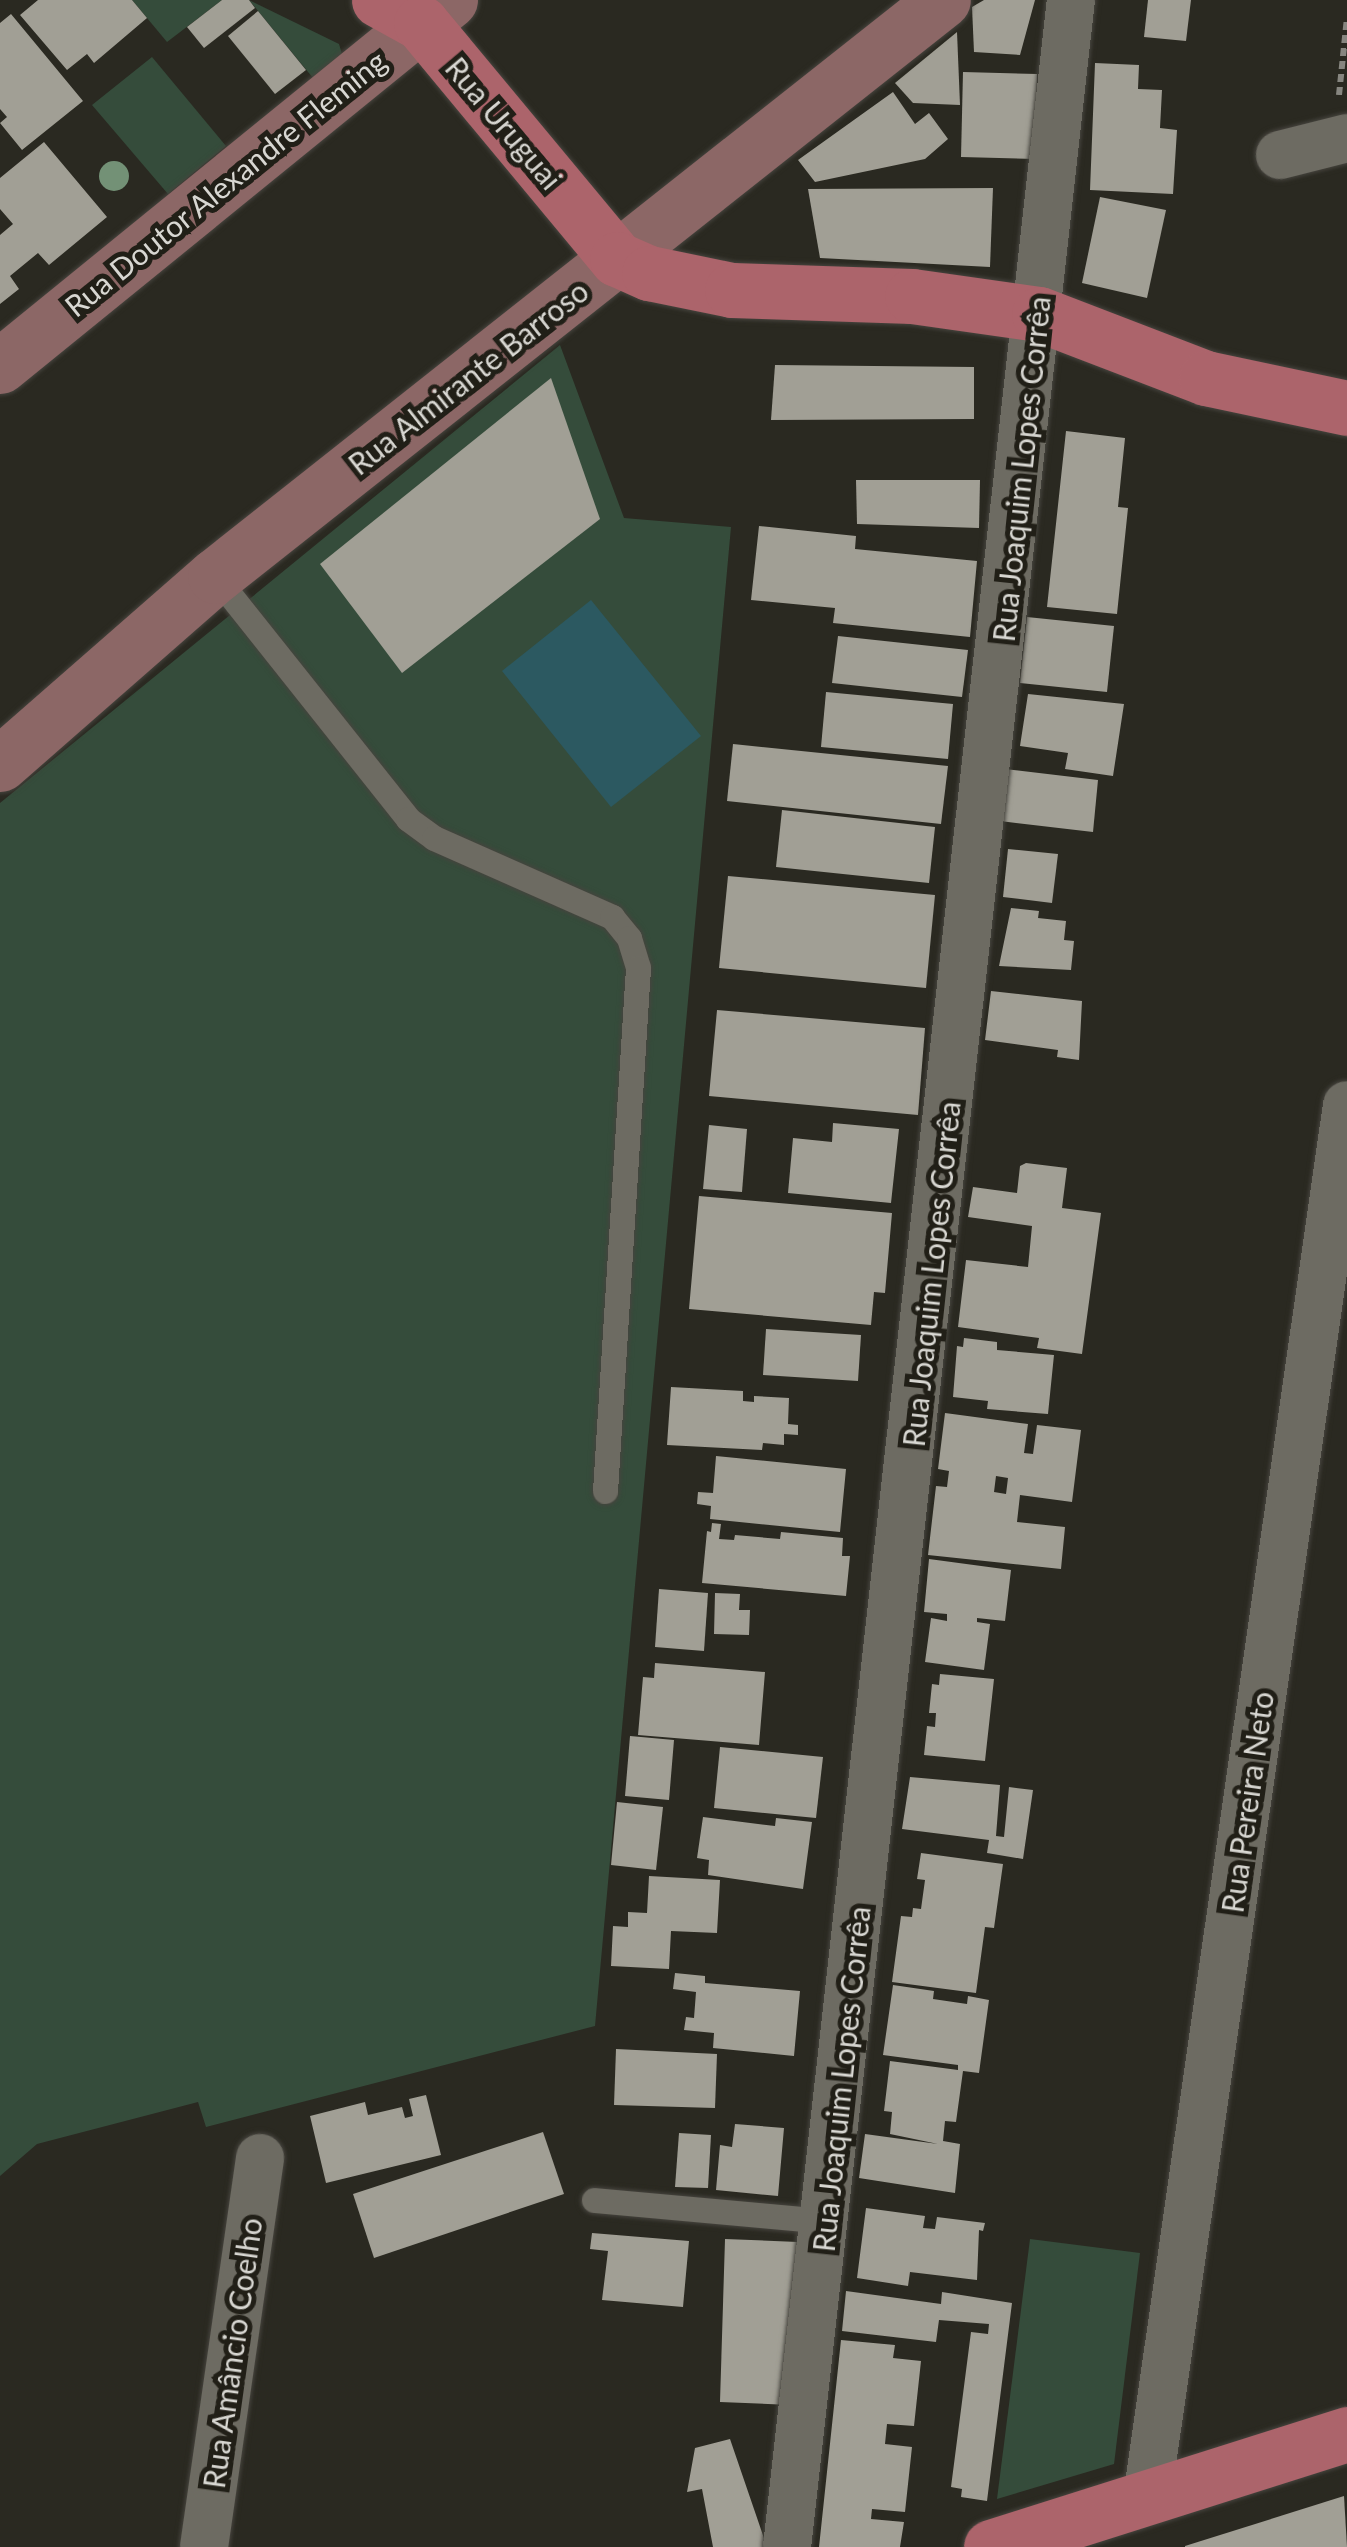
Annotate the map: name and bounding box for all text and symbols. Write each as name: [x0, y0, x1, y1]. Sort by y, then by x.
street label: Rua Doutor Alexandre Fleming: [57, 42, 393, 324]
street label: Rua Uruguai: [438, 50, 570, 196]
street label: Rua Almirante Barroso: [341, 272, 595, 482]
street label: Rua Joaquim Lopes Corrêa: [985, 294, 1057, 644]
street label: Rua Joaquim Lopes Corrêa: [895, 1099, 967, 1449]
street label: Rua Pereira Neto: [1214, 1689, 1280, 1915]
street label: Rua Joaquim Lopes Corrêa: [805, 1904, 877, 2254]
street label: Rua Amâncio Coelho: [195, 2215, 269, 2491]

